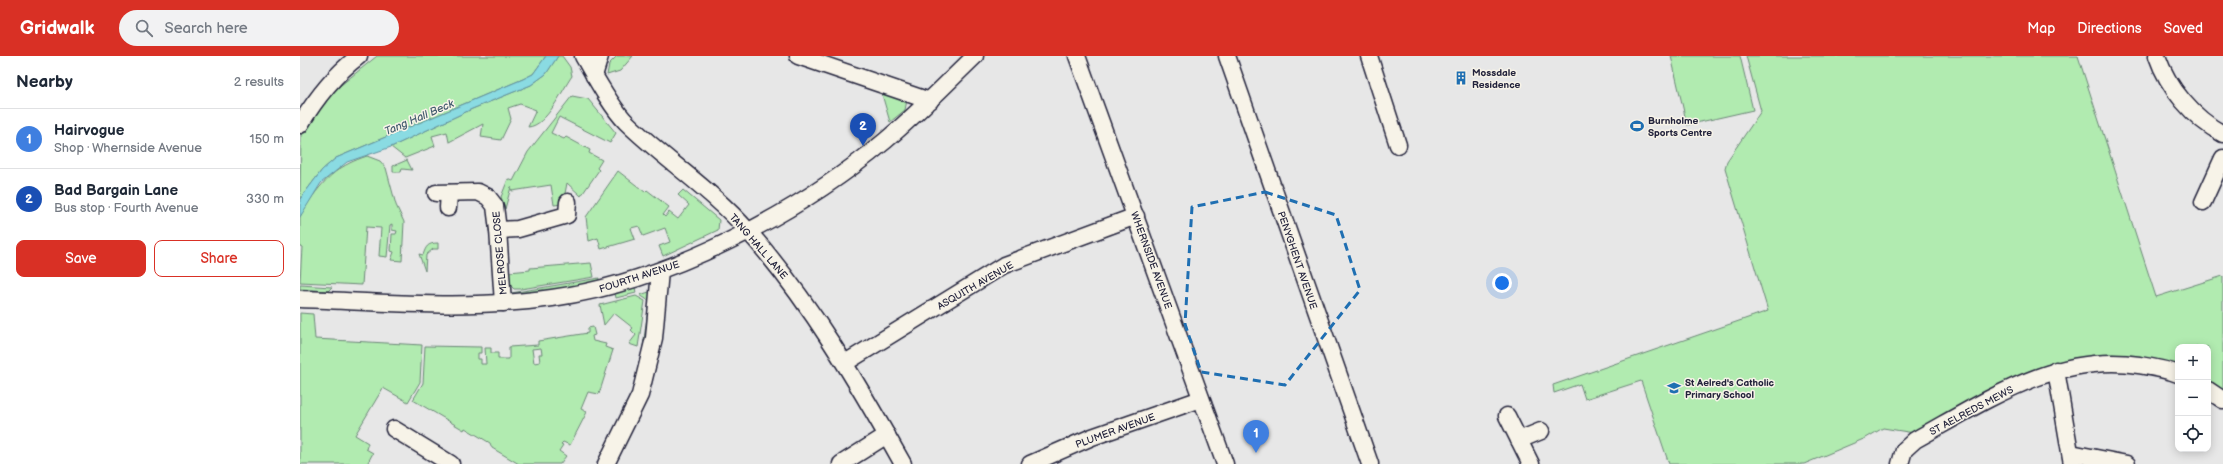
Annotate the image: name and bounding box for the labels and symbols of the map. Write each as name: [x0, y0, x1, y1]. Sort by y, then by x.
place label: Mossdale Residence: [1472, 67, 1521, 91]
building icon: Mossdale Residence: [1453, 70, 1469, 86]
water label: Tang Hall Beck: [383, 97, 456, 138]
pin: 2: [850, 113, 876, 146]
place label: Burnholme Sports Centre: [1648, 115, 1712, 139]
sports icon: Burnholme Sports Centre: [1629, 118, 1645, 134]
street label: MELROSE CLOSE: [490, 210, 510, 295]
street label: WHERNSIDE AVENUE: [1128, 210, 1174, 311]
street label: PENYGHENT AVENUE: [1275, 210, 1320, 311]
street label: TANG HALL LANE: [727, 212, 790, 282]
street label: FOURTH AVENUE: [598, 258, 681, 296]
street label: ASQUITH AVENUE: [935, 259, 1016, 313]
your location: [1492, 273, 1512, 293]
place label: St Aelred's Catholic Primary School: [1685, 377, 1775, 401]
school or university icon: St Aelred's Catholic Primary School: [1666, 380, 1682, 396]
street label: ST AELREDS MEWS: [1928, 384, 2015, 438]
street label: PLUMER AVENUE: [1074, 411, 1157, 451]
pin: 1: [1243, 420, 1269, 453]

